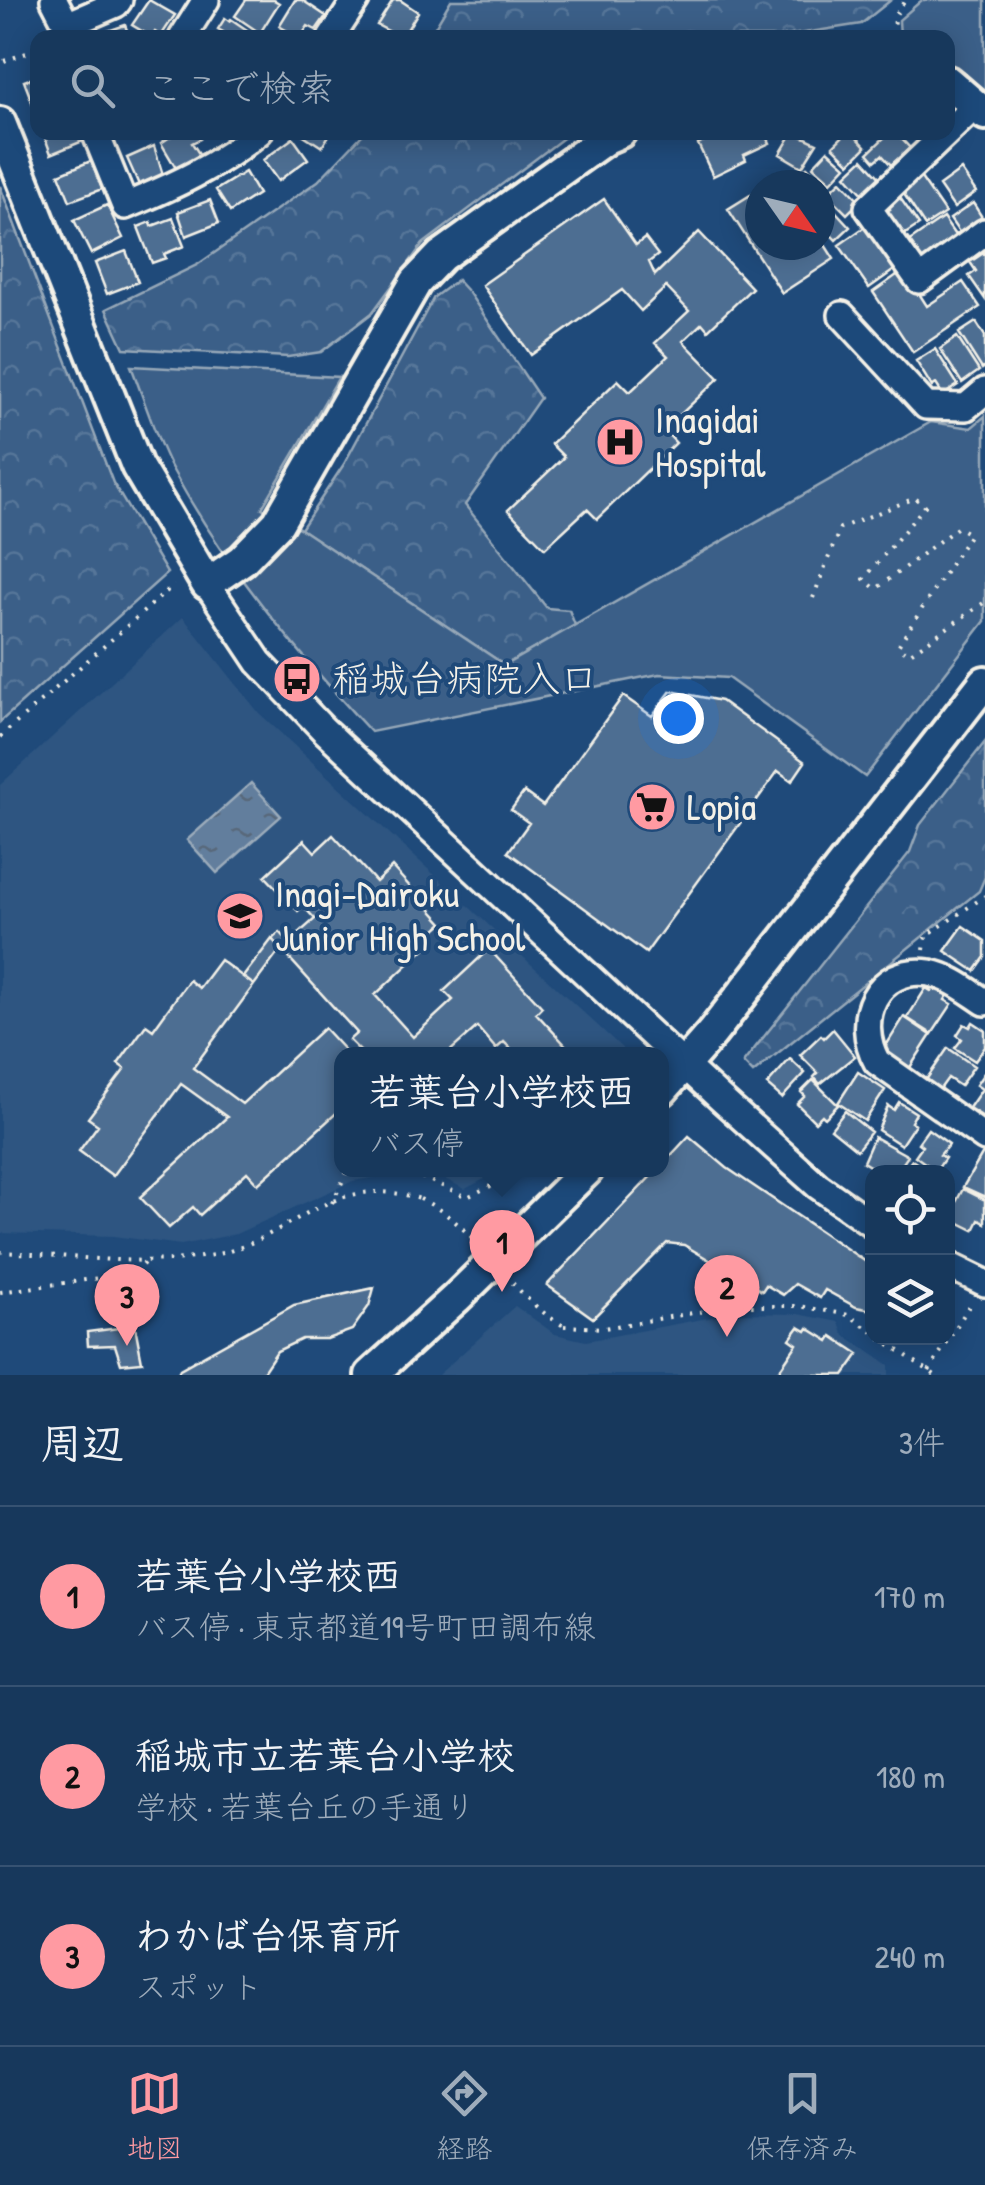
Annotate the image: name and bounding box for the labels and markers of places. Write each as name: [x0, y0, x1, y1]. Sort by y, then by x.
place label: Inagidai Hospital: [655, 393, 766, 489]
hospital icon: Inagidai Hospital: [594, 416, 646, 468]
place label: 稲城台病院入口: [332, 652, 598, 704]
bus stop icon: 稲城台病院入口: [271, 653, 323, 705]
place label: Lopia: [687, 780, 756, 832]
supermarket icon: Lopia: [626, 781, 678, 833]
place label: Inagi-Dairoku Junior High School: [275, 867, 526, 963]
school or university icon: Inagi-Dairoku Junior High School: [214, 890, 266, 942]
pin: 1: [470, 1210, 534, 1292]
pin: 2: [694, 1254, 760, 1337]
pin: 3: [94, 1264, 160, 1346]

